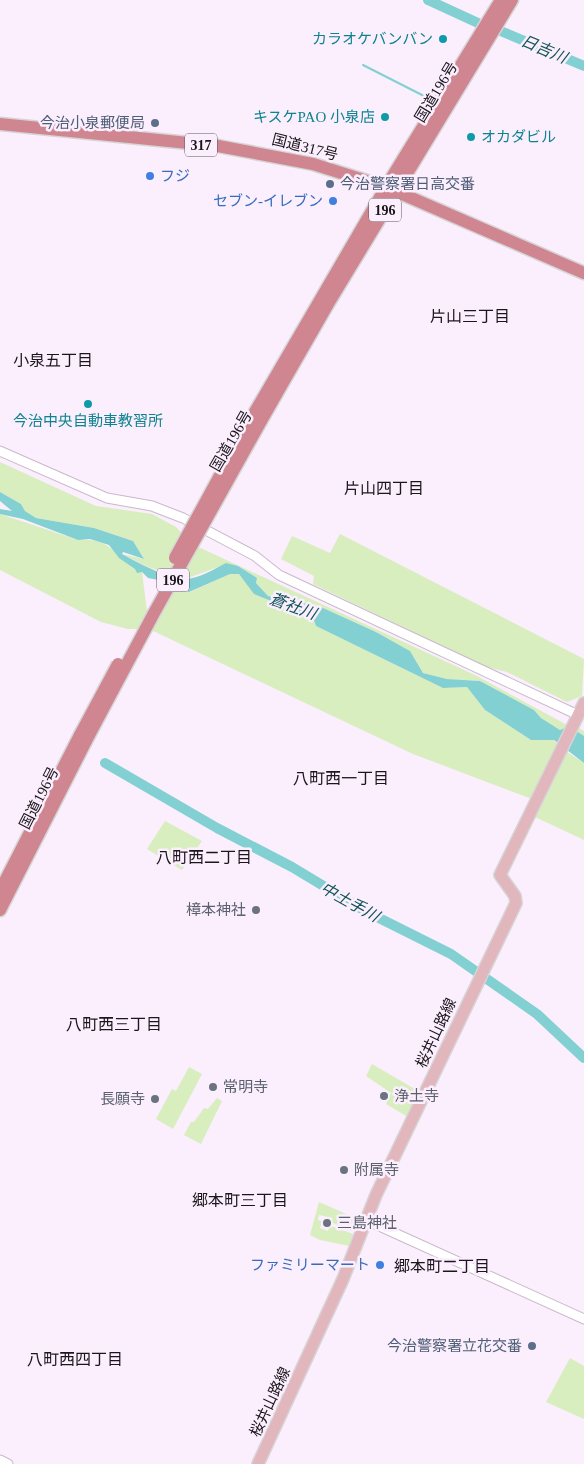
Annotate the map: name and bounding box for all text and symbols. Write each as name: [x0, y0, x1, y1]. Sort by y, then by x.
place label: カラオケバンバン: [312, 31, 433, 47]
water label: 日吉川: [519, 32, 571, 67]
marker: カラオケバンバン: [437, 33, 449, 45]
street label: 国道196号: [412, 59, 460, 125]
place label: キスケPAO 小泉店: [253, 109, 375, 125]
marker: キスケPAO 小泉店: [379, 111, 391, 123]
place label: 今治小泉郵便局: [40, 115, 145, 131]
marker: 今治小泉郵便局: [149, 117, 161, 129]
place label: オカダビル: [481, 129, 556, 145]
street label: 国道317号: [270, 131, 340, 163]
marker: オカダビル: [465, 131, 477, 143]
road number: 317: [185, 134, 217, 156]
place label: フジ: [160, 168, 190, 184]
marker: フジ: [144, 170, 156, 182]
place label: 今治警察署日高交番: [340, 176, 475, 192]
marker: 今治警察署日高交番: [324, 178, 336, 190]
place label: セブン-イレブン: [213, 193, 323, 209]
marker: セブン-イレブン: [327, 195, 339, 207]
road number: 196: [369, 198, 401, 222]
district label: 片山三丁目: [430, 308, 510, 325]
district label: 小泉五丁目: [13, 352, 93, 369]
marker: 今治中央自動車教習所: [82, 398, 94, 410]
street label: 国道196号: [207, 408, 255, 474]
place label: 今治中央自動車教習所: [13, 413, 163, 429]
district label: 片山四丁目: [344, 480, 424, 497]
road number: 196: [157, 568, 189, 592]
water label: 蒼社川: [268, 590, 320, 623]
street label: 国道196号: [17, 764, 61, 832]
district label: 八町西一丁目: [293, 770, 389, 787]
district label: 八町西二丁目: [156, 849, 252, 866]
water label: 中土手川: [318, 879, 384, 926]
place label: 樟本神社: [186, 902, 246, 918]
marker: 樟本神社: [250, 904, 262, 916]
street label: 桜井山路線: [412, 995, 459, 1070]
district label: 八町西三丁目: [66, 1016, 162, 1033]
place label: 常明寺: [223, 1079, 268, 1095]
marker: 常明寺: [207, 1081, 219, 1093]
place label: 浄土寺: [394, 1088, 439, 1104]
marker: 浄土寺: [378, 1090, 390, 1102]
place label: 長願寺: [100, 1091, 145, 1107]
marker: 長願寺: [149, 1093, 161, 1105]
place label: 附属寺: [354, 1161, 399, 1178]
marker: 附属寺: [338, 1164, 350, 1176]
district label: 郷本町三丁目: [192, 1192, 288, 1209]
place label: 三島神社: [337, 1215, 397, 1231]
marker: 三島神社: [321, 1217, 333, 1229]
place label: ファミリーマート: [250, 1257, 370, 1273]
district label: 郷本町二丁目: [394, 1258, 490, 1275]
marker: ファミリーマート: [374, 1259, 386, 1271]
place label: 今治警察署立花交番: [387, 1338, 522, 1354]
marker: 今治警察署立花交番: [526, 1340, 538, 1352]
district label: 八町西四丁目: [27, 1351, 123, 1368]
street label: 桜井山路線: [246, 1364, 293, 1439]

